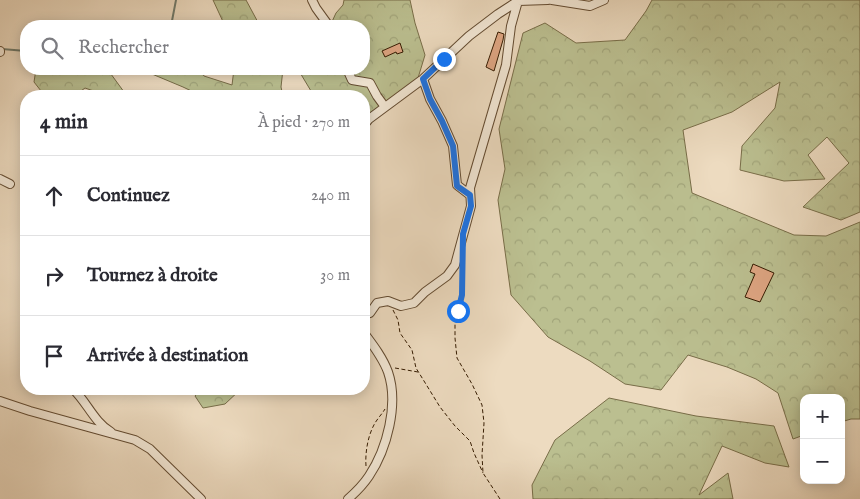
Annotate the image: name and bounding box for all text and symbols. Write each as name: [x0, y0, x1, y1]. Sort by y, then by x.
search box: [20, 20, 370, 75]
icon: search: [38, 34, 66, 62]
text: Rechercher: [78, 36, 169, 60]
route end: [433, 48, 456, 71]
text: 4 min: [40, 109, 88, 136]
text: À pied · 270 m: [258, 113, 350, 133]
icon: ahead: [40, 182, 68, 210]
text: Continuez: [87, 184, 170, 208]
text: 240 m: [311, 186, 350, 206]
icon: right: [40, 262, 68, 290]
text: Tournez à droite: [87, 264, 218, 288]
text: 30 m: [320, 266, 350, 286]
route start: [447, 300, 470, 323]
icon: arrive: [40, 342, 68, 370]
text: Arrivée à destination: [87, 344, 248, 368]
map controls: [800, 394, 845, 484]
button: +: [800, 394, 845, 439]
button: −: [800, 439, 845, 484]

